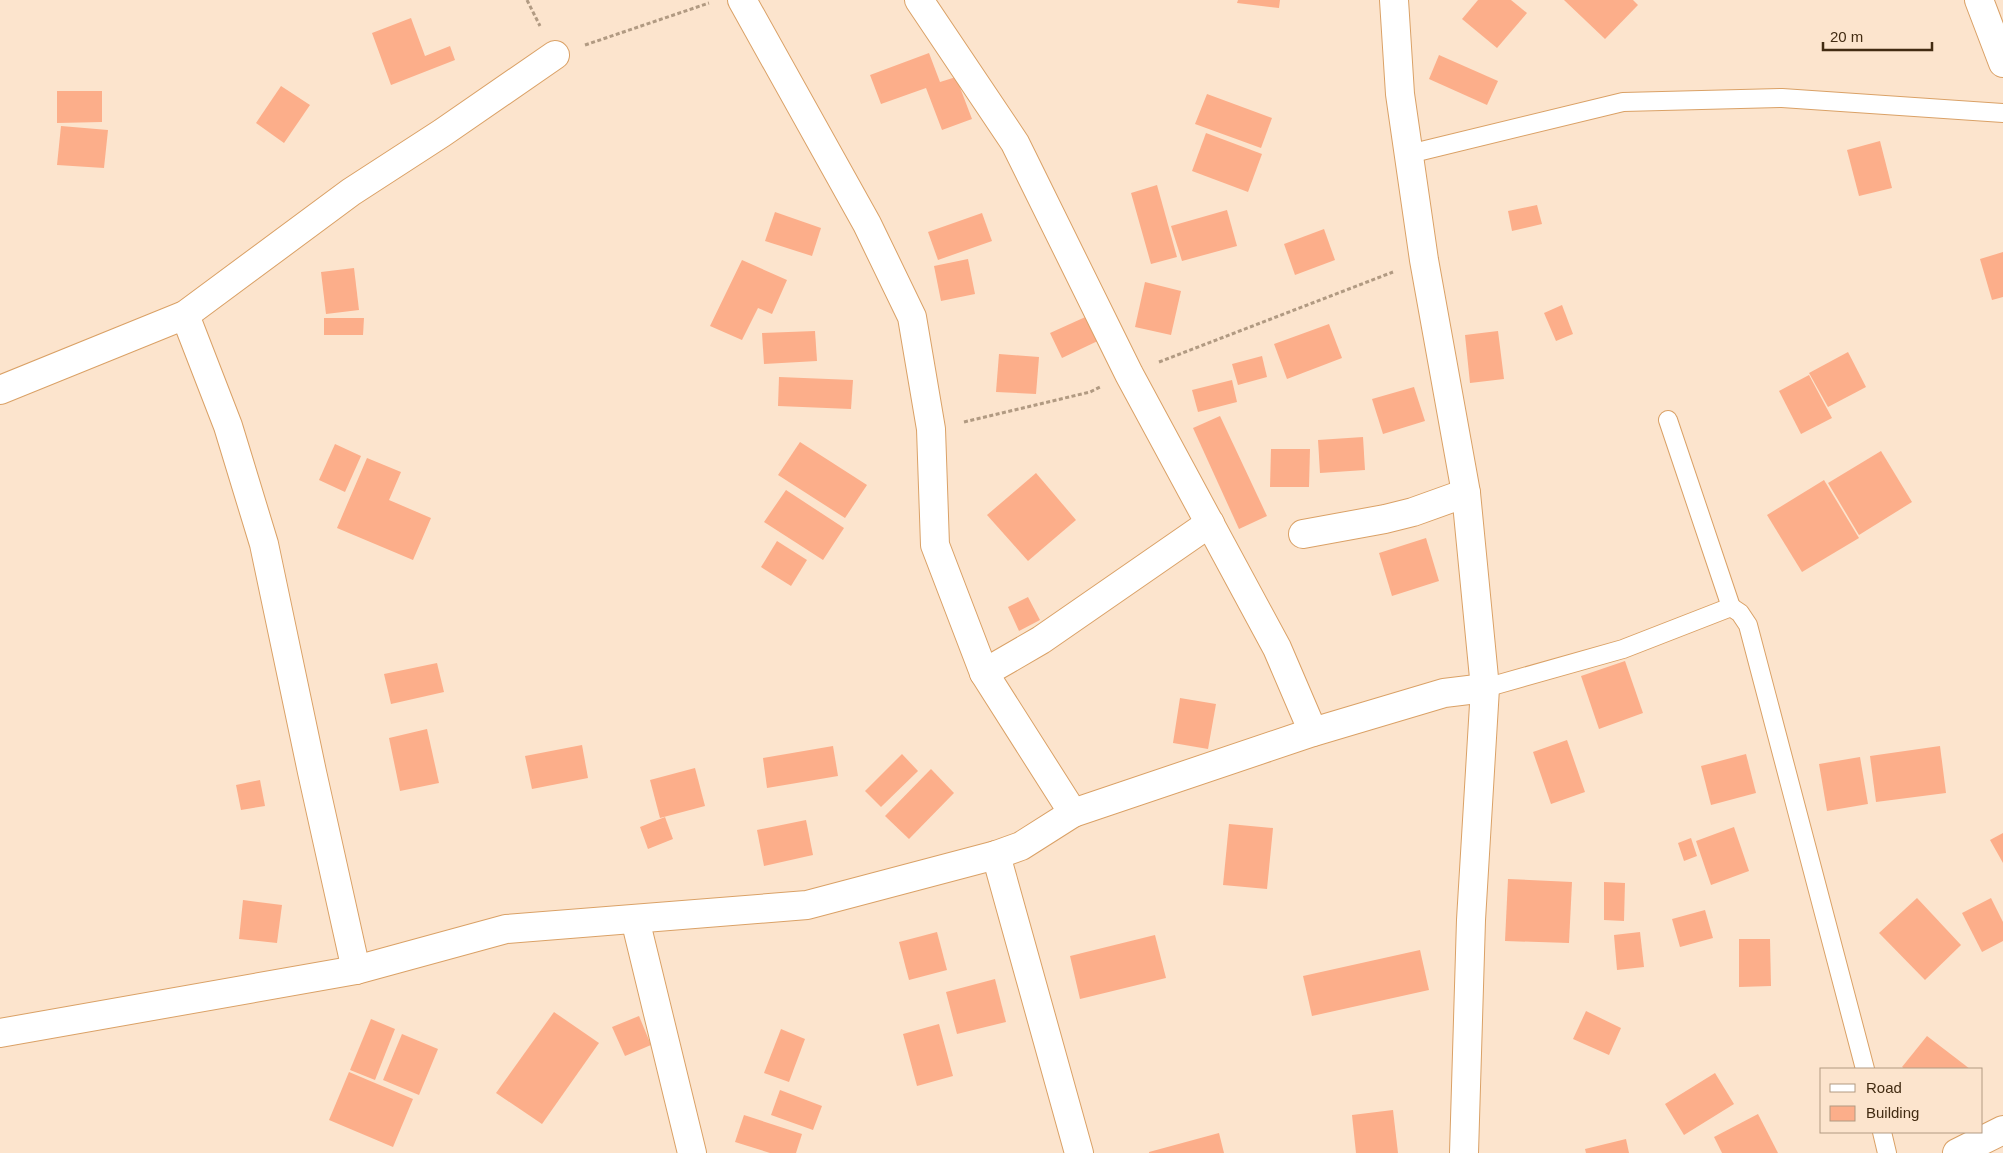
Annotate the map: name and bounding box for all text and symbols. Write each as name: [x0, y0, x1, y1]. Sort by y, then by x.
scale bar: [1823, 20, 1932, 52]
text: 20 m: [1830, 28, 1863, 45]
legend: [1820, 1068, 1983, 1133]
text: Road: [1866, 1079, 1902, 1096]
text: Building: [1866, 1104, 1919, 1121]

